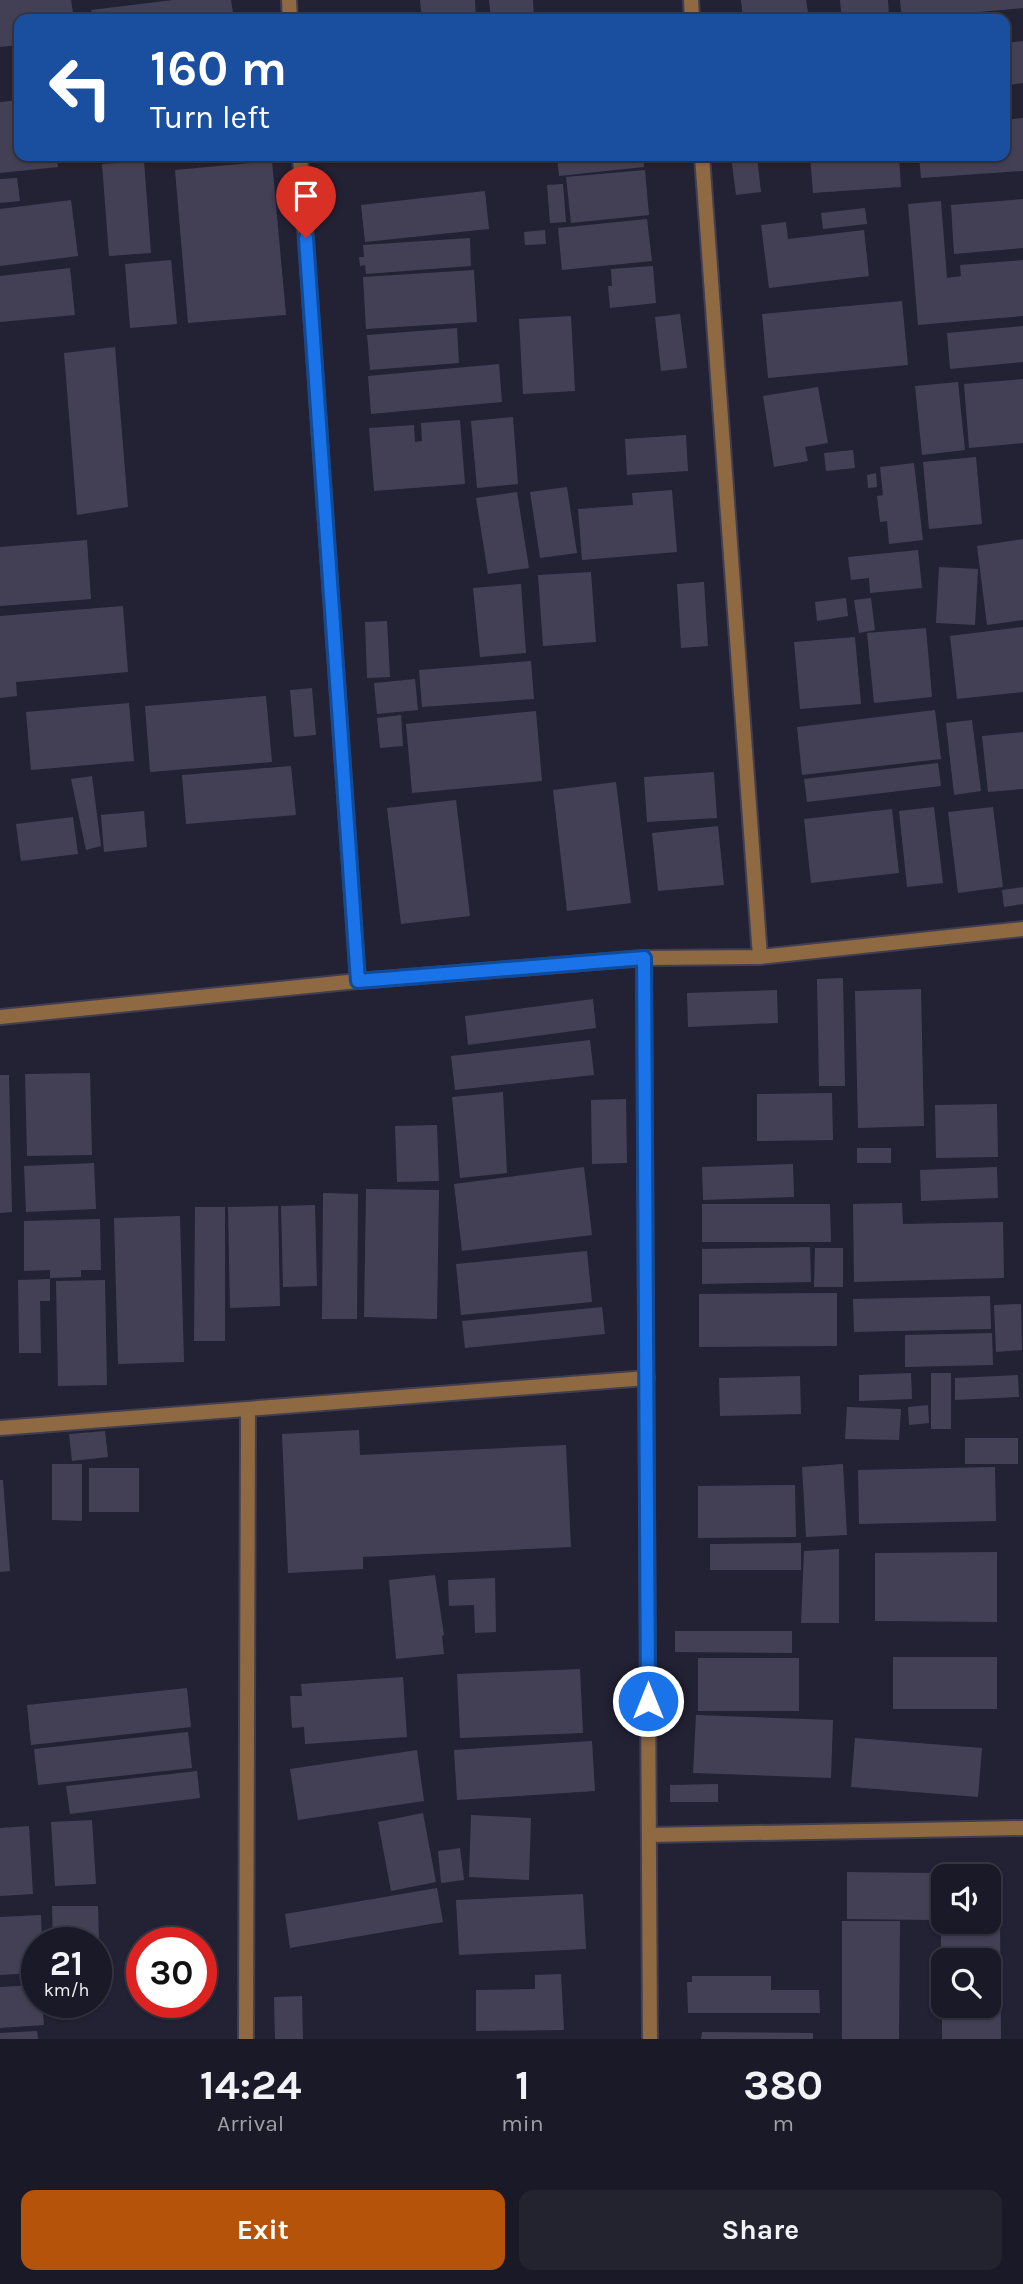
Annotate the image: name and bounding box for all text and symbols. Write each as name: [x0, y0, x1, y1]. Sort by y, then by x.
text: 160 m: [150, 40, 287, 97]
icon: left: [35, 42, 126, 133]
text: Turn left: [150, 99, 270, 136]
pin: [276, 166, 336, 238]
icon: arrive: [287, 177, 325, 215]
position arrow: [611, 1664, 685, 1738]
map controls: [931, 1864, 1001, 2018]
button: sound: [931, 1864, 1001, 1934]
speed limit sign: 30: [126, 1927, 217, 2018]
text: 21: [50, 1943, 83, 1984]
button: search: [931, 1948, 1001, 2018]
text: km/h: [44, 1979, 89, 2001]
text: 14:24: [200, 2060, 301, 2110]
text: 1: [515, 2060, 530, 2110]
text: 380: [743, 2060, 823, 2110]
text: Arrival: [217, 2110, 284, 2137]
text: min: [501, 2110, 544, 2137]
text: m: [773, 2110, 794, 2137]
button: Exit: [21, 2190, 505, 2270]
button: Share: [519, 2190, 1002, 2270]

